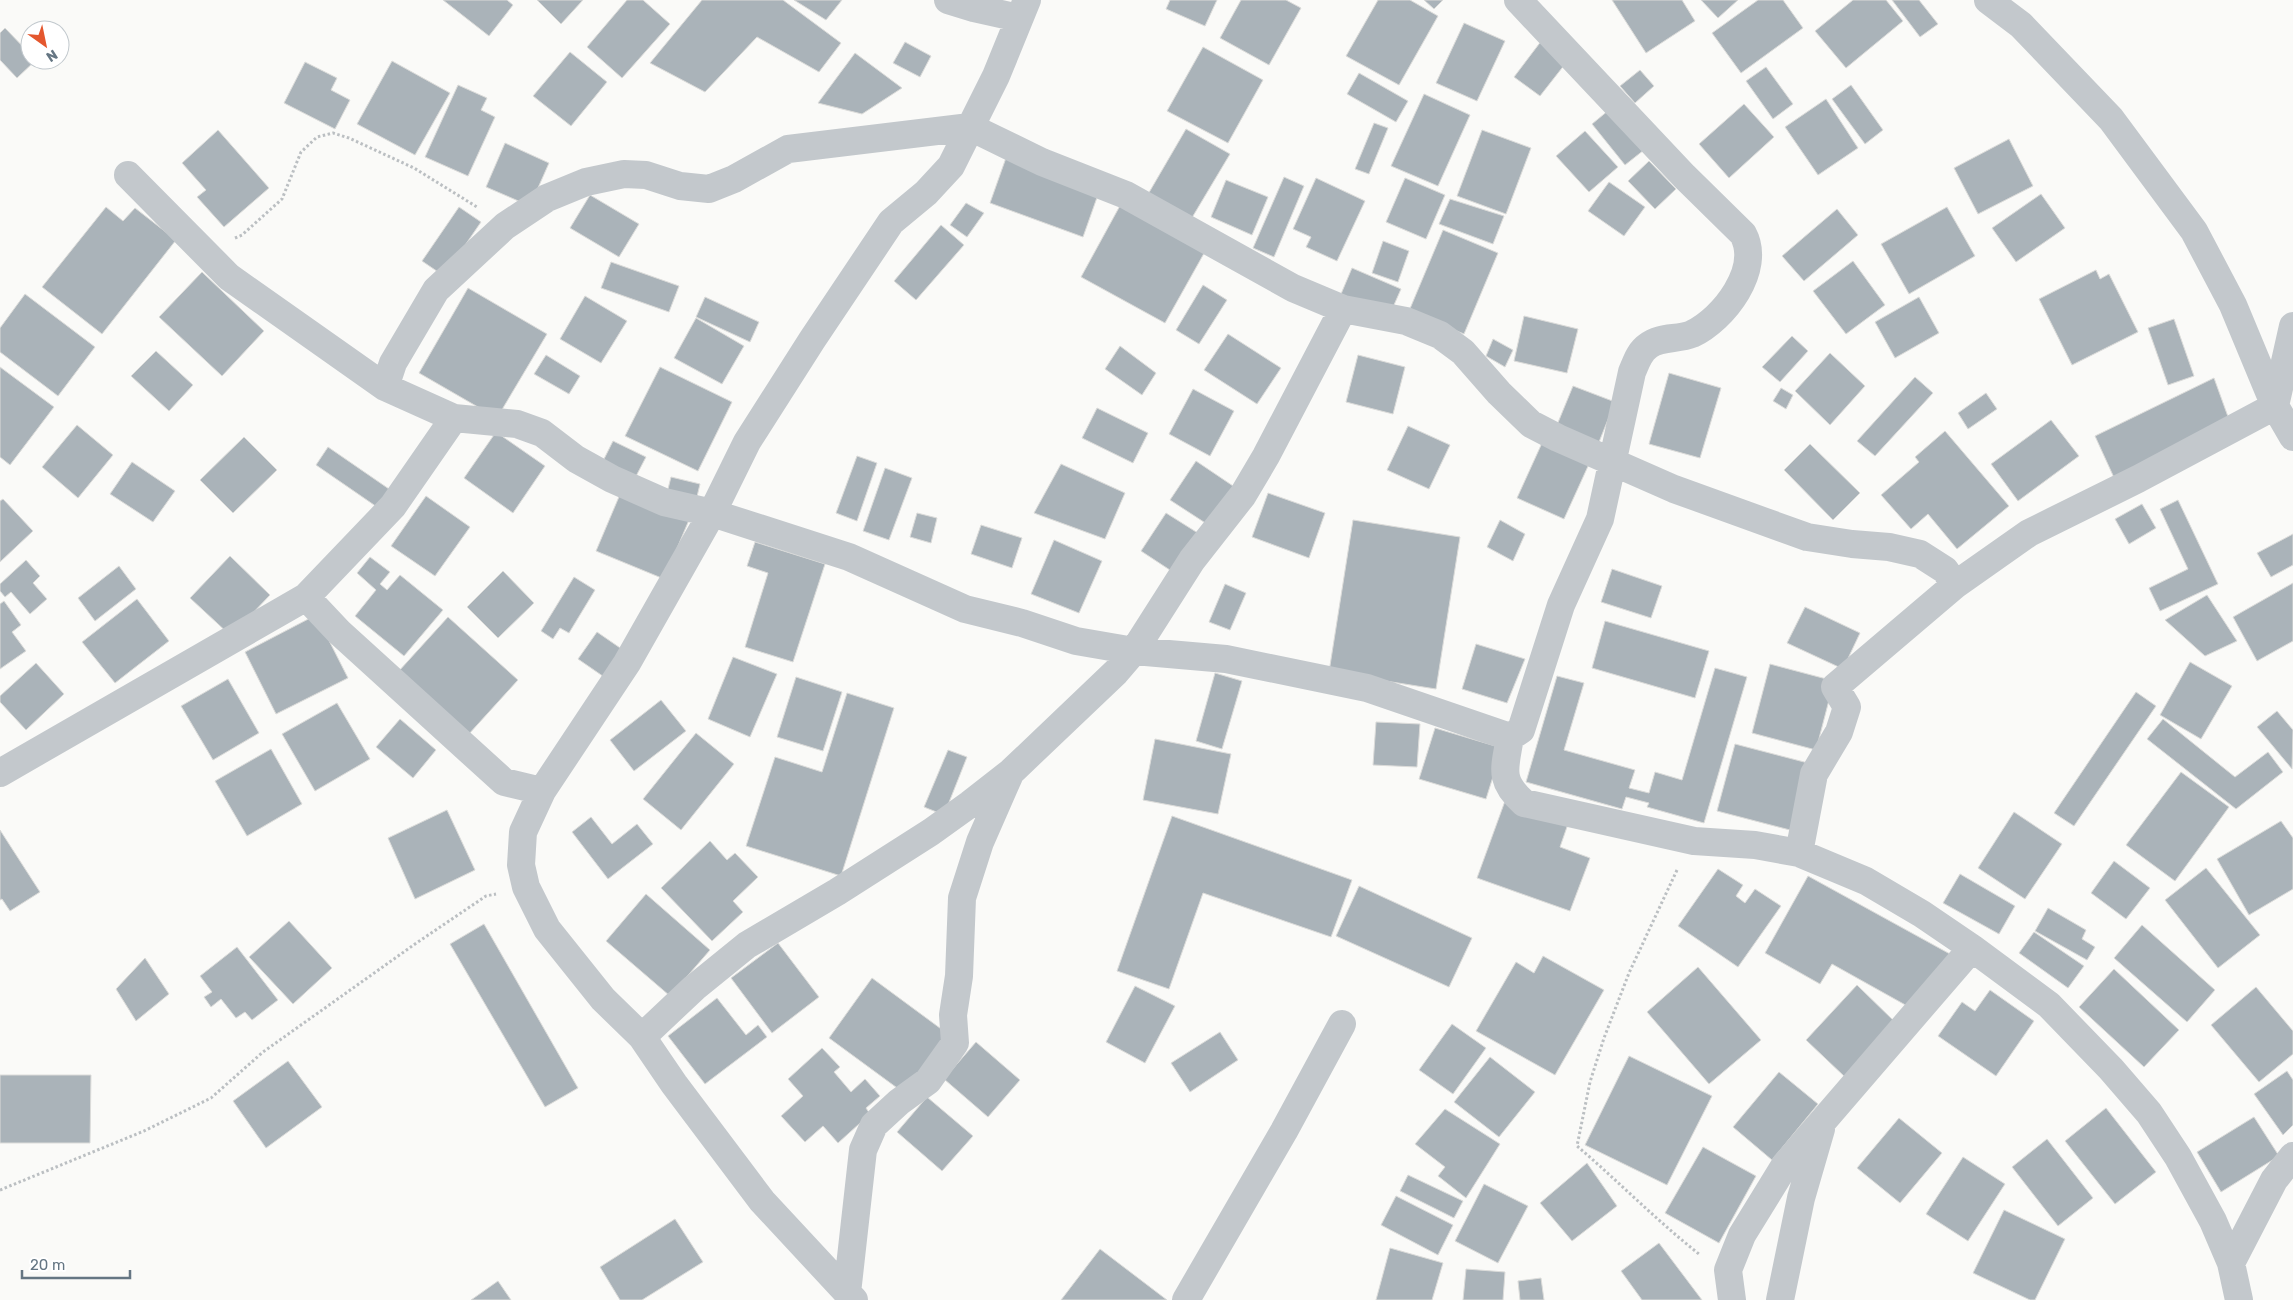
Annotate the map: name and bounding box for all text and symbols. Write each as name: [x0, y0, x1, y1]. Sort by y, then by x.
north arrow: [20, 20, 70, 70]
text: N: [43, 46, 61, 65]
scale bar: [22, 1248, 130, 1280]
text: 20 m: [30, 1256, 65, 1274]

